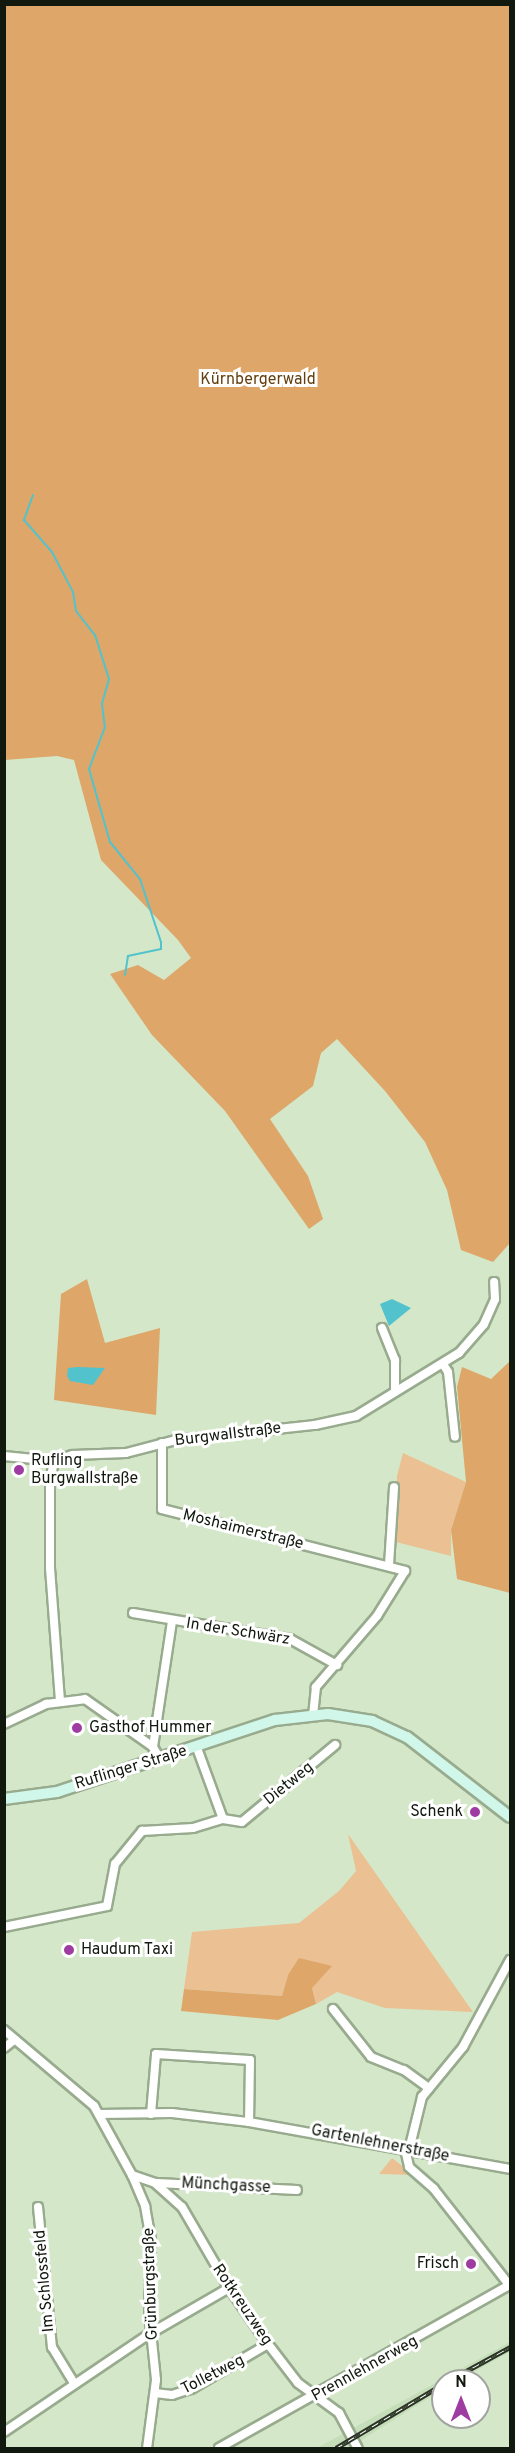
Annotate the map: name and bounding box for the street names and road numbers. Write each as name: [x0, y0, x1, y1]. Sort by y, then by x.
street label: Burgwallstraße: [174, 1419, 282, 1451]
street label: Moshaimerstraße: [181, 1506, 305, 1554]
street label: In der Schwärz: [185, 1614, 291, 1650]
street label: Ruflinger Straße: [72, 1742, 190, 1794]
street label: Dietweg: [260, 1758, 318, 1810]
street label: Gartenlehnerstraße: [309, 2121, 451, 2167]
street label: Münchgasse: [181, 2174, 271, 2198]
street label: Grünburgstraße: [139, 2227, 163, 2341]
street label: Im Schlossfeld: [31, 2229, 59, 2333]
street label: Rotkreuzweg: [208, 2261, 276, 2349]
street label: Prennlehnerweg: [309, 2332, 421, 2406]
street label: Tolletweg: [178, 2351, 248, 2399]

